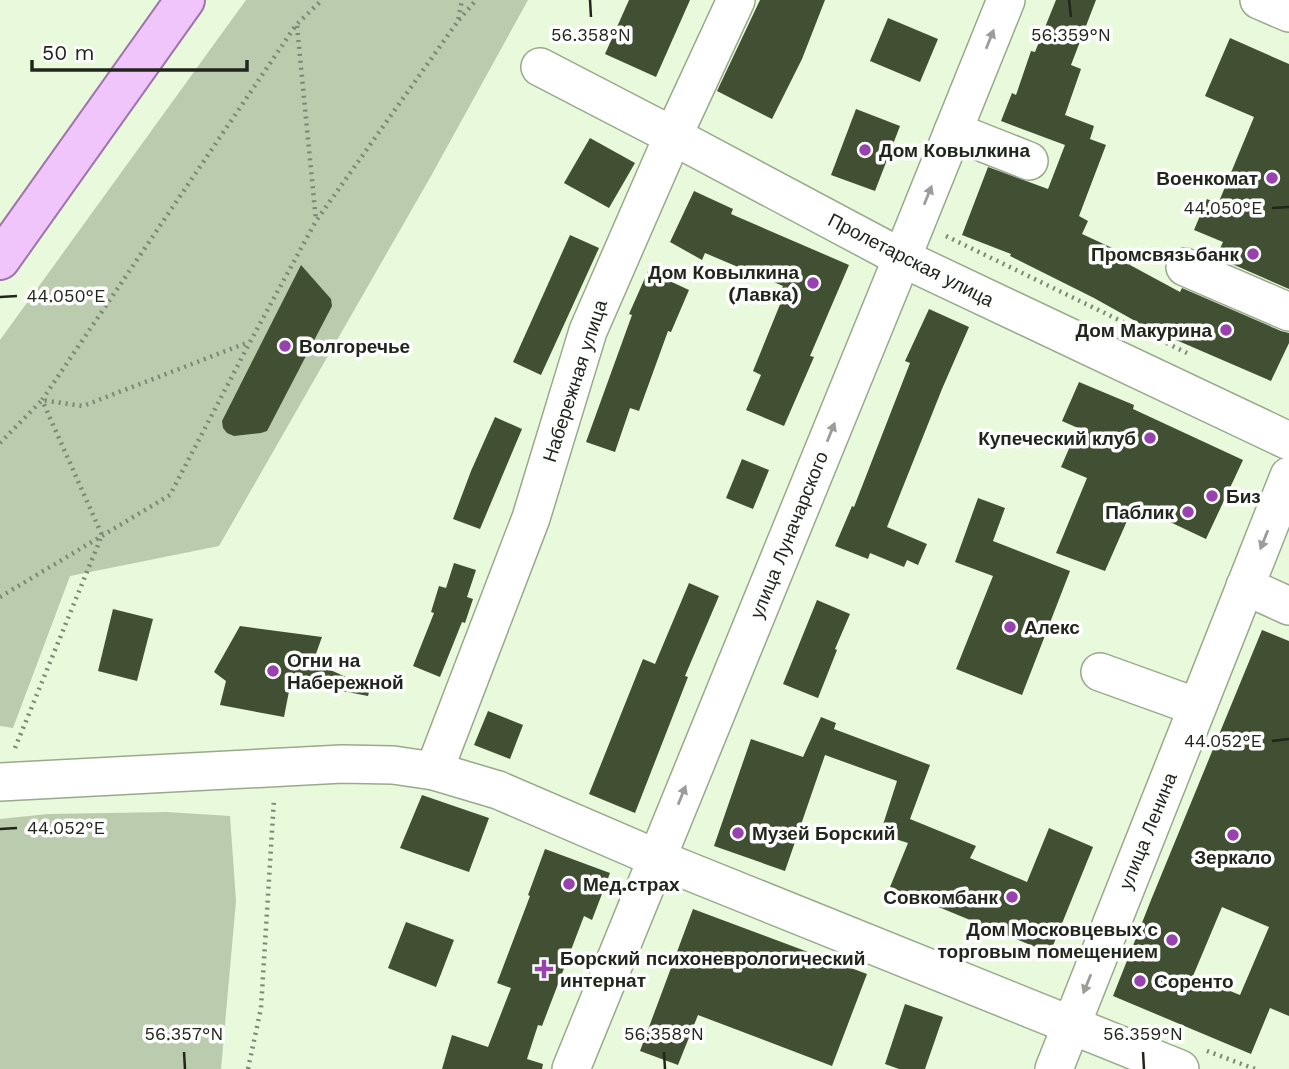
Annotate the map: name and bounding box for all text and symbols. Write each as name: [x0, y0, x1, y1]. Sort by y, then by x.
text: 56.358°N: [551, 24, 631, 45]
text: 56.359°N: [1031, 24, 1111, 45]
scale bar: [32, 28, 247, 72]
one-way arrow: [985, 29, 996, 50]
text: 50 m: [42, 40, 94, 65]
place label: Дом Ковылкина: [879, 139, 1030, 162]
marker: Дом Ковылкина: [857, 142, 873, 158]
place label: Военкомат: [1156, 167, 1258, 190]
marker: Военкомат: [1264, 170, 1280, 186]
one-way arrow: [922, 184, 933, 205]
text: 44.050°E: [1184, 197, 1262, 218]
street label: Пролетарская улица: [824, 208, 998, 312]
place label: Промсвязьбанк: [1091, 243, 1239, 266]
marker: Промсвязьбанк: [1245, 246, 1261, 262]
place label: Дом Ковылкина (Лавка): [648, 261, 799, 306]
marker: Дом Ковылкина (Лавка): [805, 275, 821, 291]
text: 44.050°E: [27, 285, 105, 306]
street label: Набережная улица: [538, 297, 612, 465]
place label: Дом Макурина: [1076, 319, 1212, 342]
marker: Дом Макурина: [1218, 322, 1234, 338]
place label: Волгоречье: [299, 335, 410, 358]
marker: Волгоречье: [277, 338, 293, 354]
one-way arrow: [826, 421, 837, 442]
place label: Купеческий клуб: [978, 427, 1136, 450]
marker: Купеческий клуб: [1142, 430, 1158, 446]
street label: улица Луначарского: [745, 448, 833, 622]
place label: Биз: [1226, 485, 1261, 508]
marker: Биз: [1204, 488, 1220, 504]
place label: Паблик: [1105, 501, 1174, 524]
marker: Паблик: [1180, 504, 1196, 520]
one-way arrow: [1258, 529, 1269, 550]
place label: Алекс: [1024, 616, 1080, 639]
marker: Алекс: [1002, 619, 1018, 635]
place label: Огни на Набережной: [287, 649, 404, 694]
marker: Огни на Набережной: [265, 663, 281, 679]
text: 44.052°E: [1184, 730, 1262, 751]
street label: улица Ленина: [1114, 769, 1182, 893]
one-way arrow: [677, 785, 688, 806]
text: 44.052°E: [27, 817, 105, 838]
place label: Музей Борский: [752, 822, 895, 845]
marker: Музей Борский: [730, 825, 746, 841]
marker: Зеркало: [1225, 827, 1241, 843]
place label: Зеркало: [1194, 846, 1272, 869]
place label: Мед.страх: [583, 873, 680, 896]
marker: Мед.страх: [561, 876, 577, 892]
place label: Совкомбанк: [883, 886, 998, 909]
marker: Совкомбанк: [1004, 889, 1020, 905]
place label: Дом Московцевых с торговым помещением: [937, 918, 1158, 963]
marker: Дом Московцевых с торговым помещением: [1164, 932, 1180, 948]
place label: Борский психоневрологический интернат: [560, 947, 865, 992]
marker: Борский психоневрологический интернат: [534, 959, 554, 979]
place label: Соренто: [1154, 970, 1234, 993]
marker: Соренто: [1132, 973, 1148, 989]
one-way arrow: [1082, 974, 1093, 995]
text: 56.357°N: [145, 1023, 223, 1044]
text: 56.358°N: [624, 1023, 704, 1044]
text: 56.359°N: [1103, 1023, 1183, 1044]

